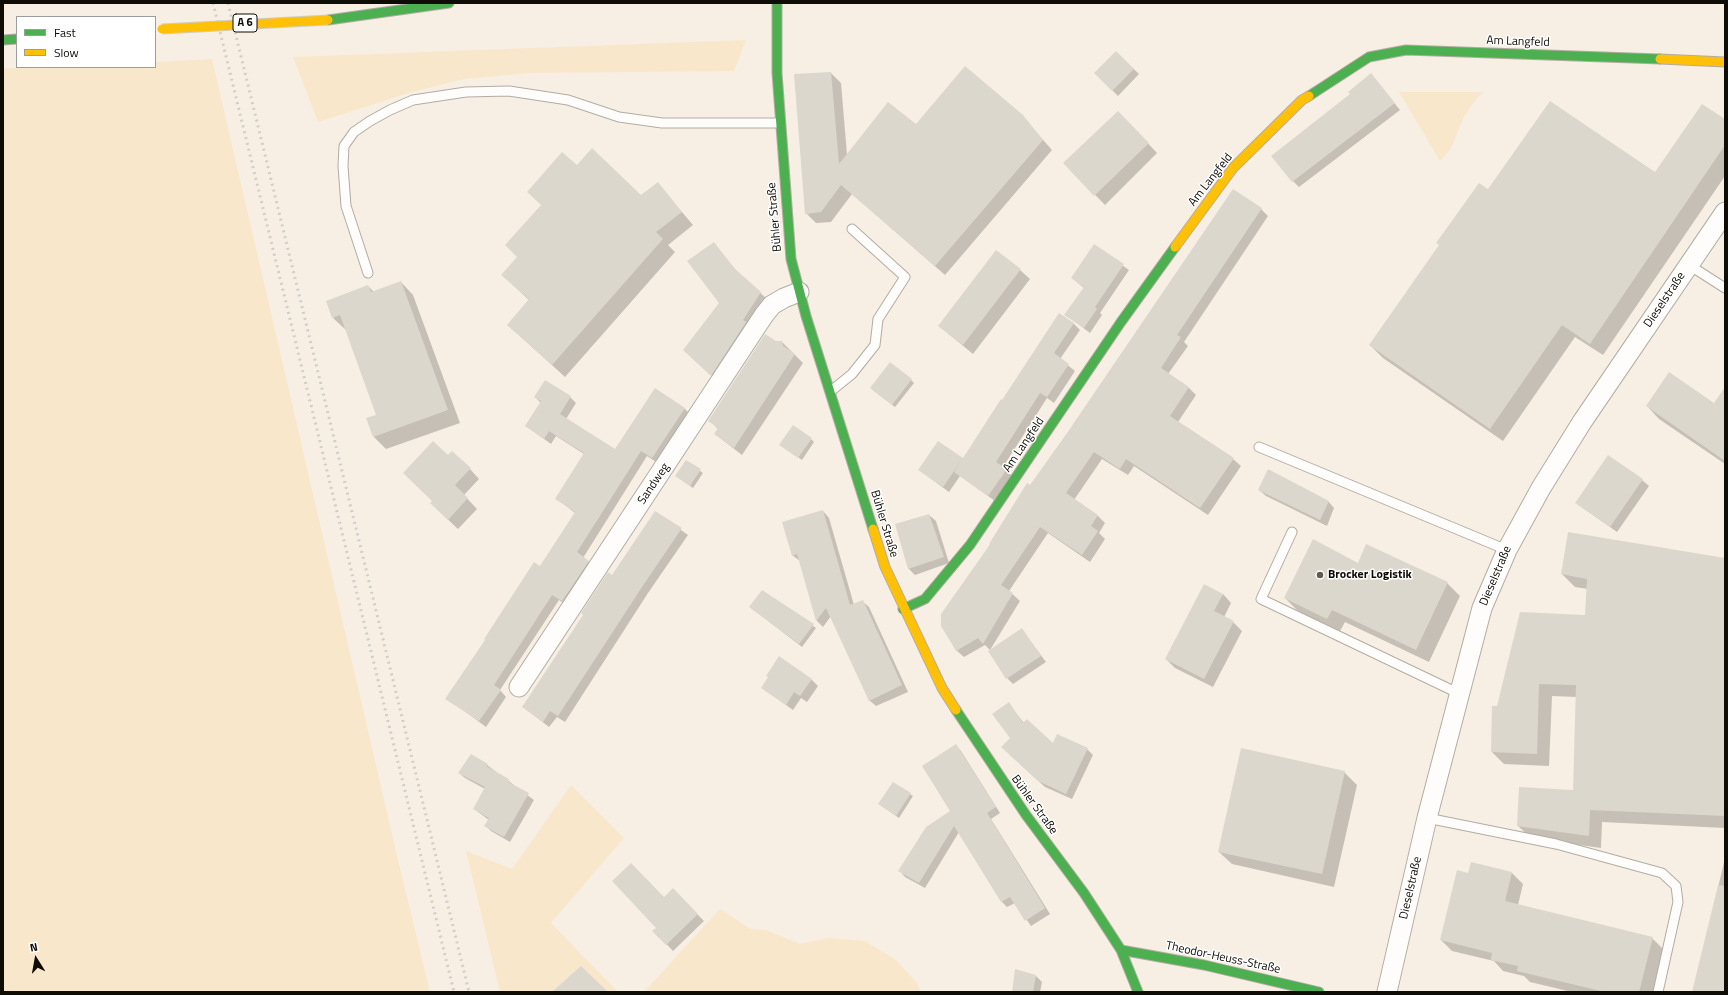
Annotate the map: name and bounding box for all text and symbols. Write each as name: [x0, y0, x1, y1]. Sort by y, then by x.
road number: A 6: [233, 14, 257, 32]
legend: [16, 16, 156, 68]
text: Fast: [54, 23, 76, 42]
street label: Am Langfeld: [1486, 34, 1550, 50]
text: Slow: [54, 43, 79, 62]
street label: Am Langfeld: [1186, 151, 1236, 209]
street label: Bühler Straße: [765, 182, 785, 252]
street label: Dieselstraße: [1641, 270, 1689, 330]
street label: Am Langfeld: [1000, 415, 1048, 475]
street label: Sandweg: [635, 461, 673, 507]
street label: Bühler Straße: [867, 489, 901, 559]
street label: Dieselstraße: [1477, 544, 1515, 608]
place label: Brocker Logistik: [1328, 568, 1412, 582]
marker: Brocker Logistik: [1315, 570, 1325, 580]
street label: Bühler Straße: [1008, 773, 1060, 837]
street label: Dieselstraße: [1397, 855, 1425, 921]
north arrow: [16, 939, 56, 979]
text: N: [28, 939, 39, 956]
street label: Theodor-Heuss-Straße: [1164, 939, 1282, 977]

